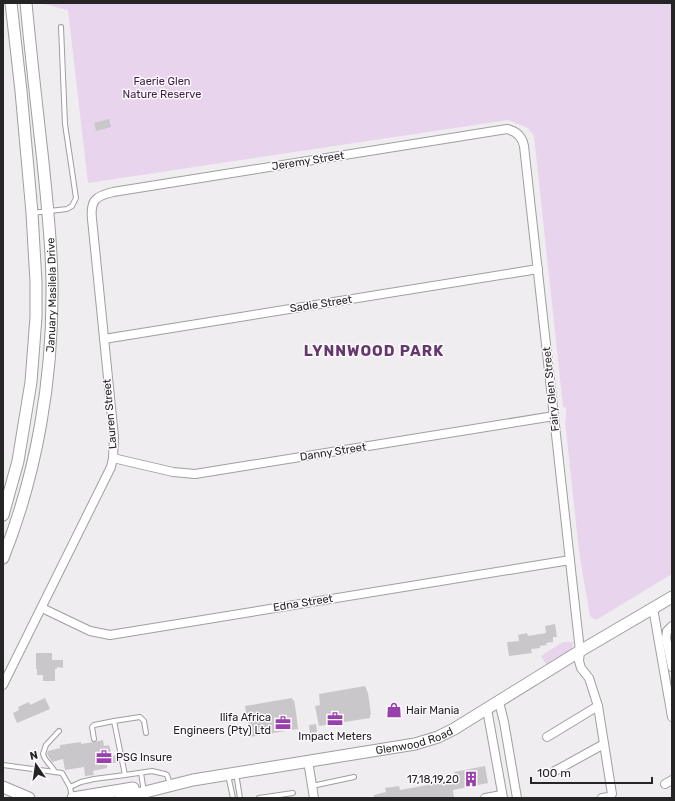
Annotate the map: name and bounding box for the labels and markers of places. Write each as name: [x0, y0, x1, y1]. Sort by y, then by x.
shop icon: Hair Mania: [385, 701, 403, 719]
place label: Hair Mania: [406, 704, 459, 717]
office icon: Impact Meters: [326, 710, 344, 728]
place label: Ilifa Africa Engineers (Pty) Ltd: [173, 711, 271, 737]
office icon: Ilifa Africa Engineers (Pty) Ltd: [274, 714, 292, 732]
place label: Impact Meters: [298, 730, 372, 743]
office icon: PSG Insure: [95, 748, 113, 766]
place label: PSG Insure: [116, 751, 172, 764]
building icon: 17,18,19,20: [462, 770, 480, 788]
place label: 17,18,19,20: [407, 773, 459, 786]

